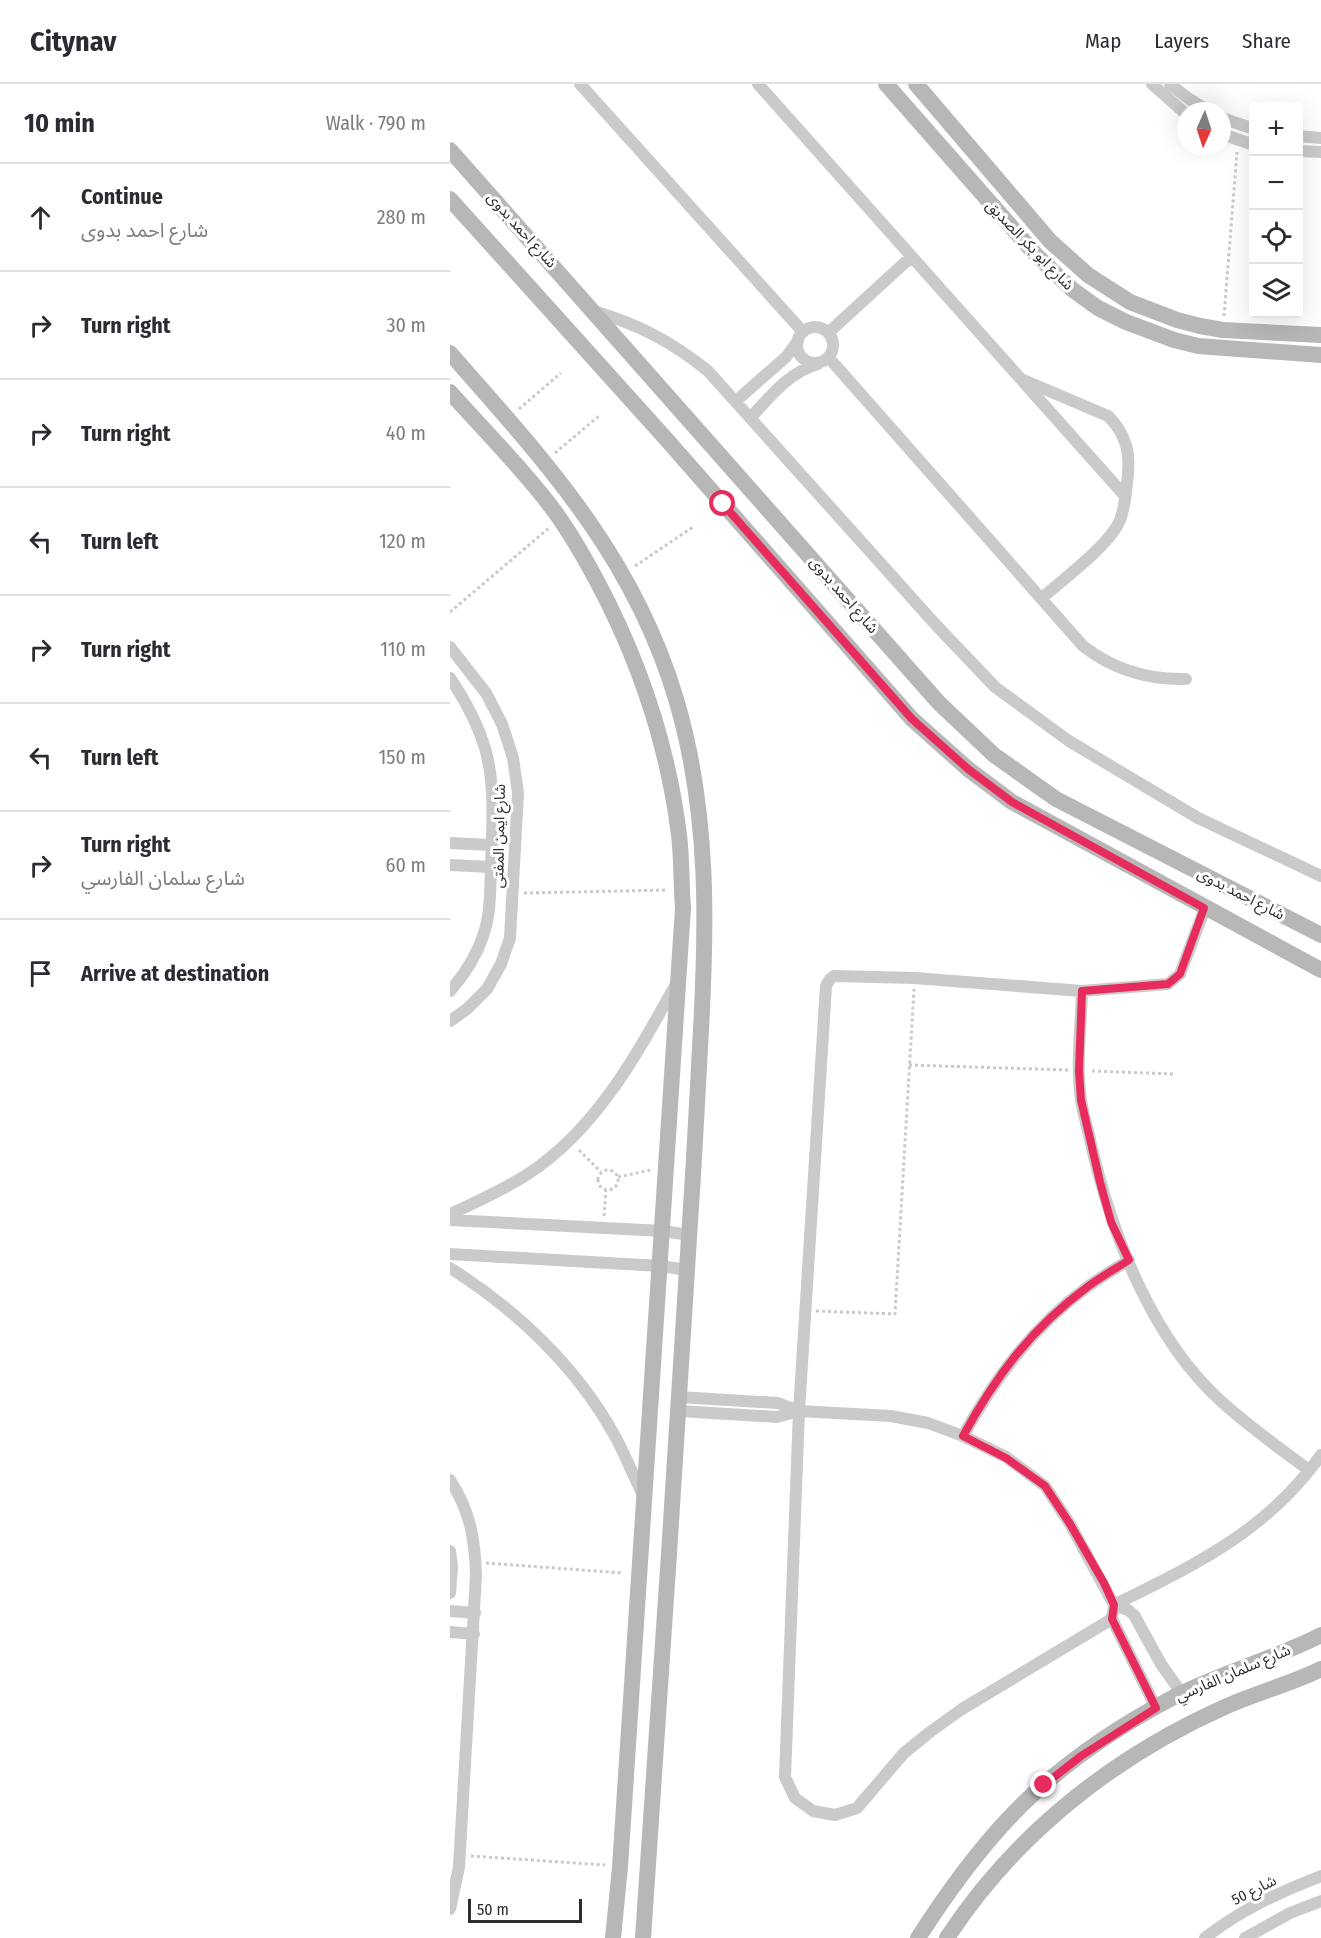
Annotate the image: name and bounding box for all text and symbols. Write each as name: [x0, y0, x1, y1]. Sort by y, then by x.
text: Citynav: [30, 25, 116, 58]
text: Map: [1085, 28, 1121, 54]
text: Layers: [1154, 28, 1209, 54]
text: Share: [1242, 28, 1291, 54]
north arrow: [1177, 102, 1231, 156]
map controls: [1249, 102, 1303, 318]
button: +: [1249, 102, 1303, 156]
text: 10 min: [24, 108, 95, 139]
text: Walk · 790 m: [326, 111, 426, 135]
button: −: [1249, 156, 1303, 210]
text: Continue: [81, 183, 163, 210]
street label: شارع احمد بدوى: [481, 189, 561, 274]
street label: شارع ابو بكر الصديق: [980, 196, 1078, 296]
icon: ahead: [24, 201, 57, 234]
text: 280 m: [377, 205, 426, 229]
button: locate: [1249, 210, 1303, 264]
text: شارع احمد بدوى: [81, 218, 208, 242]
button: layers: [1249, 264, 1303, 318]
icon: right: [24, 309, 57, 342]
text: Turn right: [81, 312, 170, 339]
text: 30 m: [386, 313, 426, 337]
icon: right: [24, 417, 57, 450]
text: Turn right: [81, 420, 170, 447]
text: 40 m: [386, 421, 426, 445]
route start: [709, 490, 735, 516]
icon: left: [24, 525, 57, 558]
text: Turn left: [81, 528, 159, 555]
text: 120 m: [379, 529, 426, 553]
street label: شارع احمد بدوى: [804, 553, 882, 639]
icon: right: [24, 633, 57, 666]
text: Turn right: [81, 636, 170, 663]
text: 110 m: [380, 637, 426, 661]
icon: left: [24, 741, 57, 774]
text: Turn left: [81, 744, 159, 771]
text: 150 m: [379, 745, 426, 769]
street label: شارع ايمن المفتى: [489, 784, 512, 888]
text: Turn right: [81, 831, 170, 858]
icon: right: [24, 849, 57, 882]
text: 60 m: [386, 853, 426, 877]
street label: شارع احمد بدوى: [1193, 864, 1288, 926]
text: شارع سلمان الفارسي: [81, 866, 245, 890]
icon: arrive: [24, 957, 57, 990]
text: Arrive at destination: [81, 960, 269, 987]
street label: شارع سلمان الفارسي: [1173, 1641, 1295, 1708]
route end: [1030, 1771, 1056, 1797]
street label: شارع 50: [1229, 1871, 1281, 1911]
scale bar: [468, 1896, 582, 1924]
text: 50 m: [477, 1900, 509, 1919]

